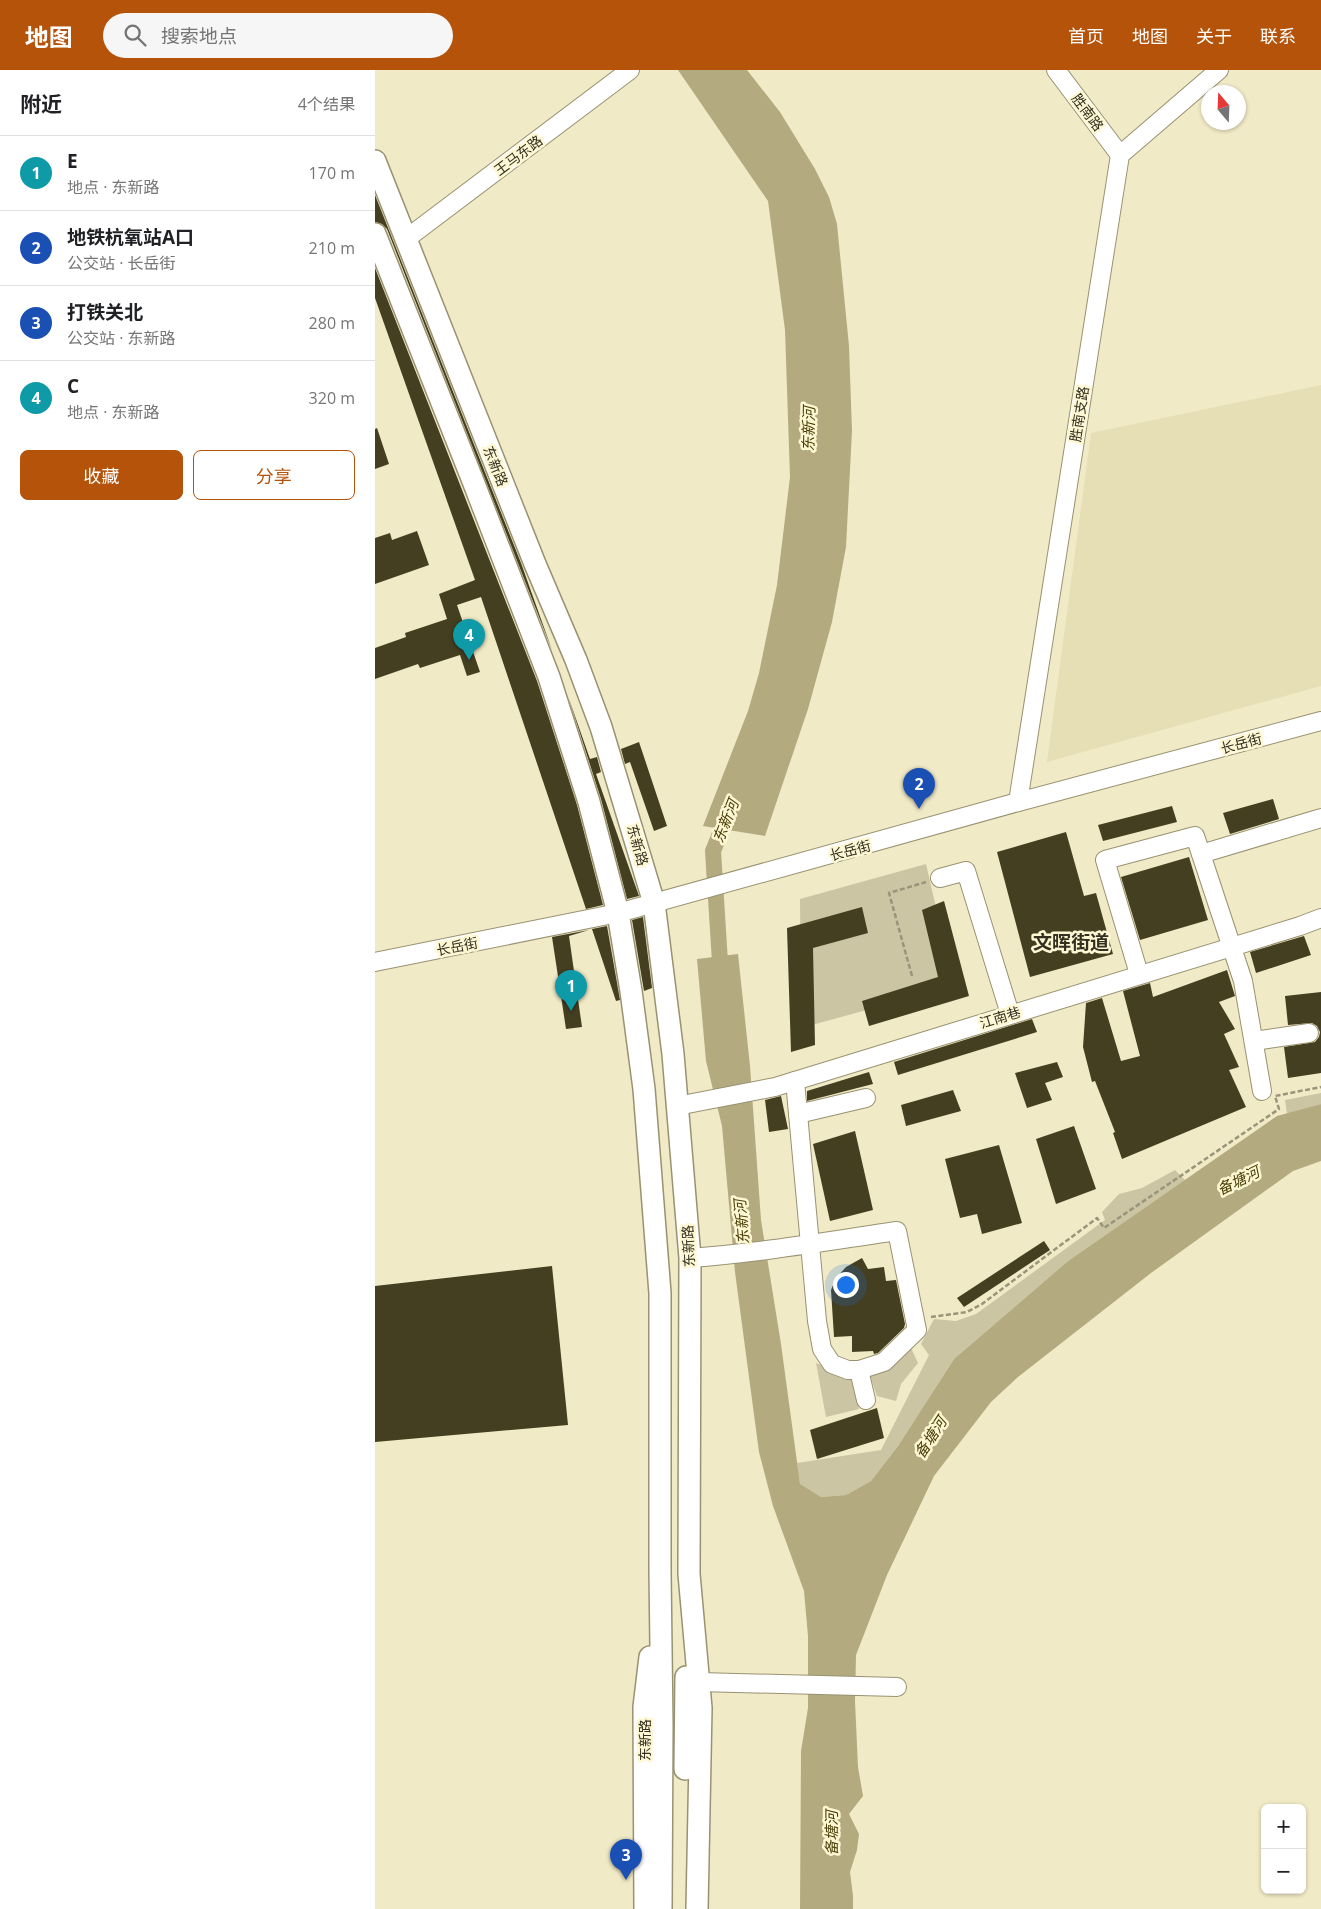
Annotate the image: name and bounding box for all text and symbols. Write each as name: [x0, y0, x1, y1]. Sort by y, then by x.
search box: [103, 13, 453, 58]
text: 地图: [25, 20, 73, 53]
icon: search: [121, 21, 149, 49]
text: 搜索地点: [161, 23, 237, 49]
text: 首页: [1068, 24, 1104, 48]
text: 地图: [1132, 24, 1168, 48]
text: 关于: [1196, 24, 1232, 48]
text: 联系: [1260, 24, 1296, 48]
north arrow: [1201, 85, 1246, 130]
text: 附近: [20, 90, 62, 118]
street label: 胜南路: [1068, 90, 1108, 134]
text: 4个结果: [298, 93, 355, 115]
street label: 王马东路: [490, 131, 546, 179]
text: E: [67, 148, 78, 174]
text: 1: [31, 162, 41, 184]
text: 170 m: [309, 162, 355, 184]
text: 地点 · 东新路: [67, 176, 160, 198]
text: 地铁杭氧站A口: [67, 224, 194, 250]
text: 2: [31, 237, 41, 259]
text: 210 m: [309, 237, 355, 259]
text: 公交站 · 长岳街: [67, 252, 176, 274]
text: 打铁关北: [67, 299, 143, 325]
text: 3: [31, 312, 41, 334]
text: 280 m: [309, 312, 355, 334]
text: 公交站 · 东新路: [67, 327, 176, 349]
text: C: [67, 373, 79, 399]
street label: 胜南支路: [1065, 385, 1093, 443]
text: 4: [31, 387, 41, 409]
text: 320 m: [309, 387, 355, 409]
text: 地点 · 东新路: [67, 401, 160, 423]
water label: 东新河: [798, 403, 818, 452]
street label: 东新路: [479, 443, 513, 489]
button: 收藏: [20, 450, 183, 500]
button: 分享: [193, 450, 355, 500]
pin: 4: [453, 619, 485, 660]
street label: 长岳街: [1218, 728, 1264, 758]
pin: 2: [903, 768, 935, 809]
water label: 东新河: [707, 794, 744, 846]
street label: 东新路: [623, 822, 653, 868]
street label: 长岳街: [827, 835, 873, 865]
district label: 文晖街道: [1033, 929, 1109, 955]
street label: 长岳街: [435, 933, 479, 959]
pin: 1: [555, 970, 587, 1011]
street label: 江南巷: [977, 1002, 1023, 1032]
water label: 备塘河: [1213, 1160, 1265, 1199]
water label: 东新河: [729, 1196, 753, 1245]
street label: 东新路: [677, 1225, 699, 1267]
your location: [833, 1272, 859, 1298]
water label: 备塘河: [909, 1410, 952, 1461]
street label: 东新路: [635, 1719, 654, 1761]
map controls: [1261, 1804, 1306, 1894]
button: +: [1261, 1804, 1306, 1849]
water label: 备塘河: [821, 1808, 841, 1856]
pin: 3: [610, 1839, 642, 1880]
button: −: [1261, 1849, 1306, 1894]

